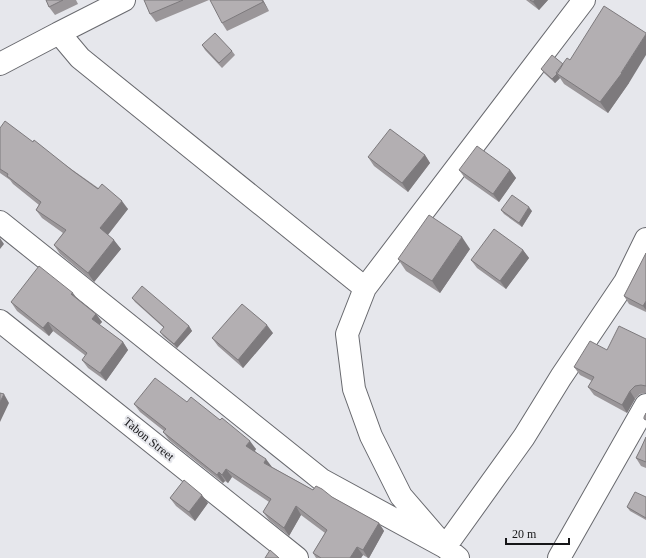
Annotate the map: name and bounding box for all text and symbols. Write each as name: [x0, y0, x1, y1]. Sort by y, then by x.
street label: Tabon Street: [121, 414, 178, 464]
scale bar: [506, 520, 569, 546]
text: 20 m: [512, 527, 537, 541]

